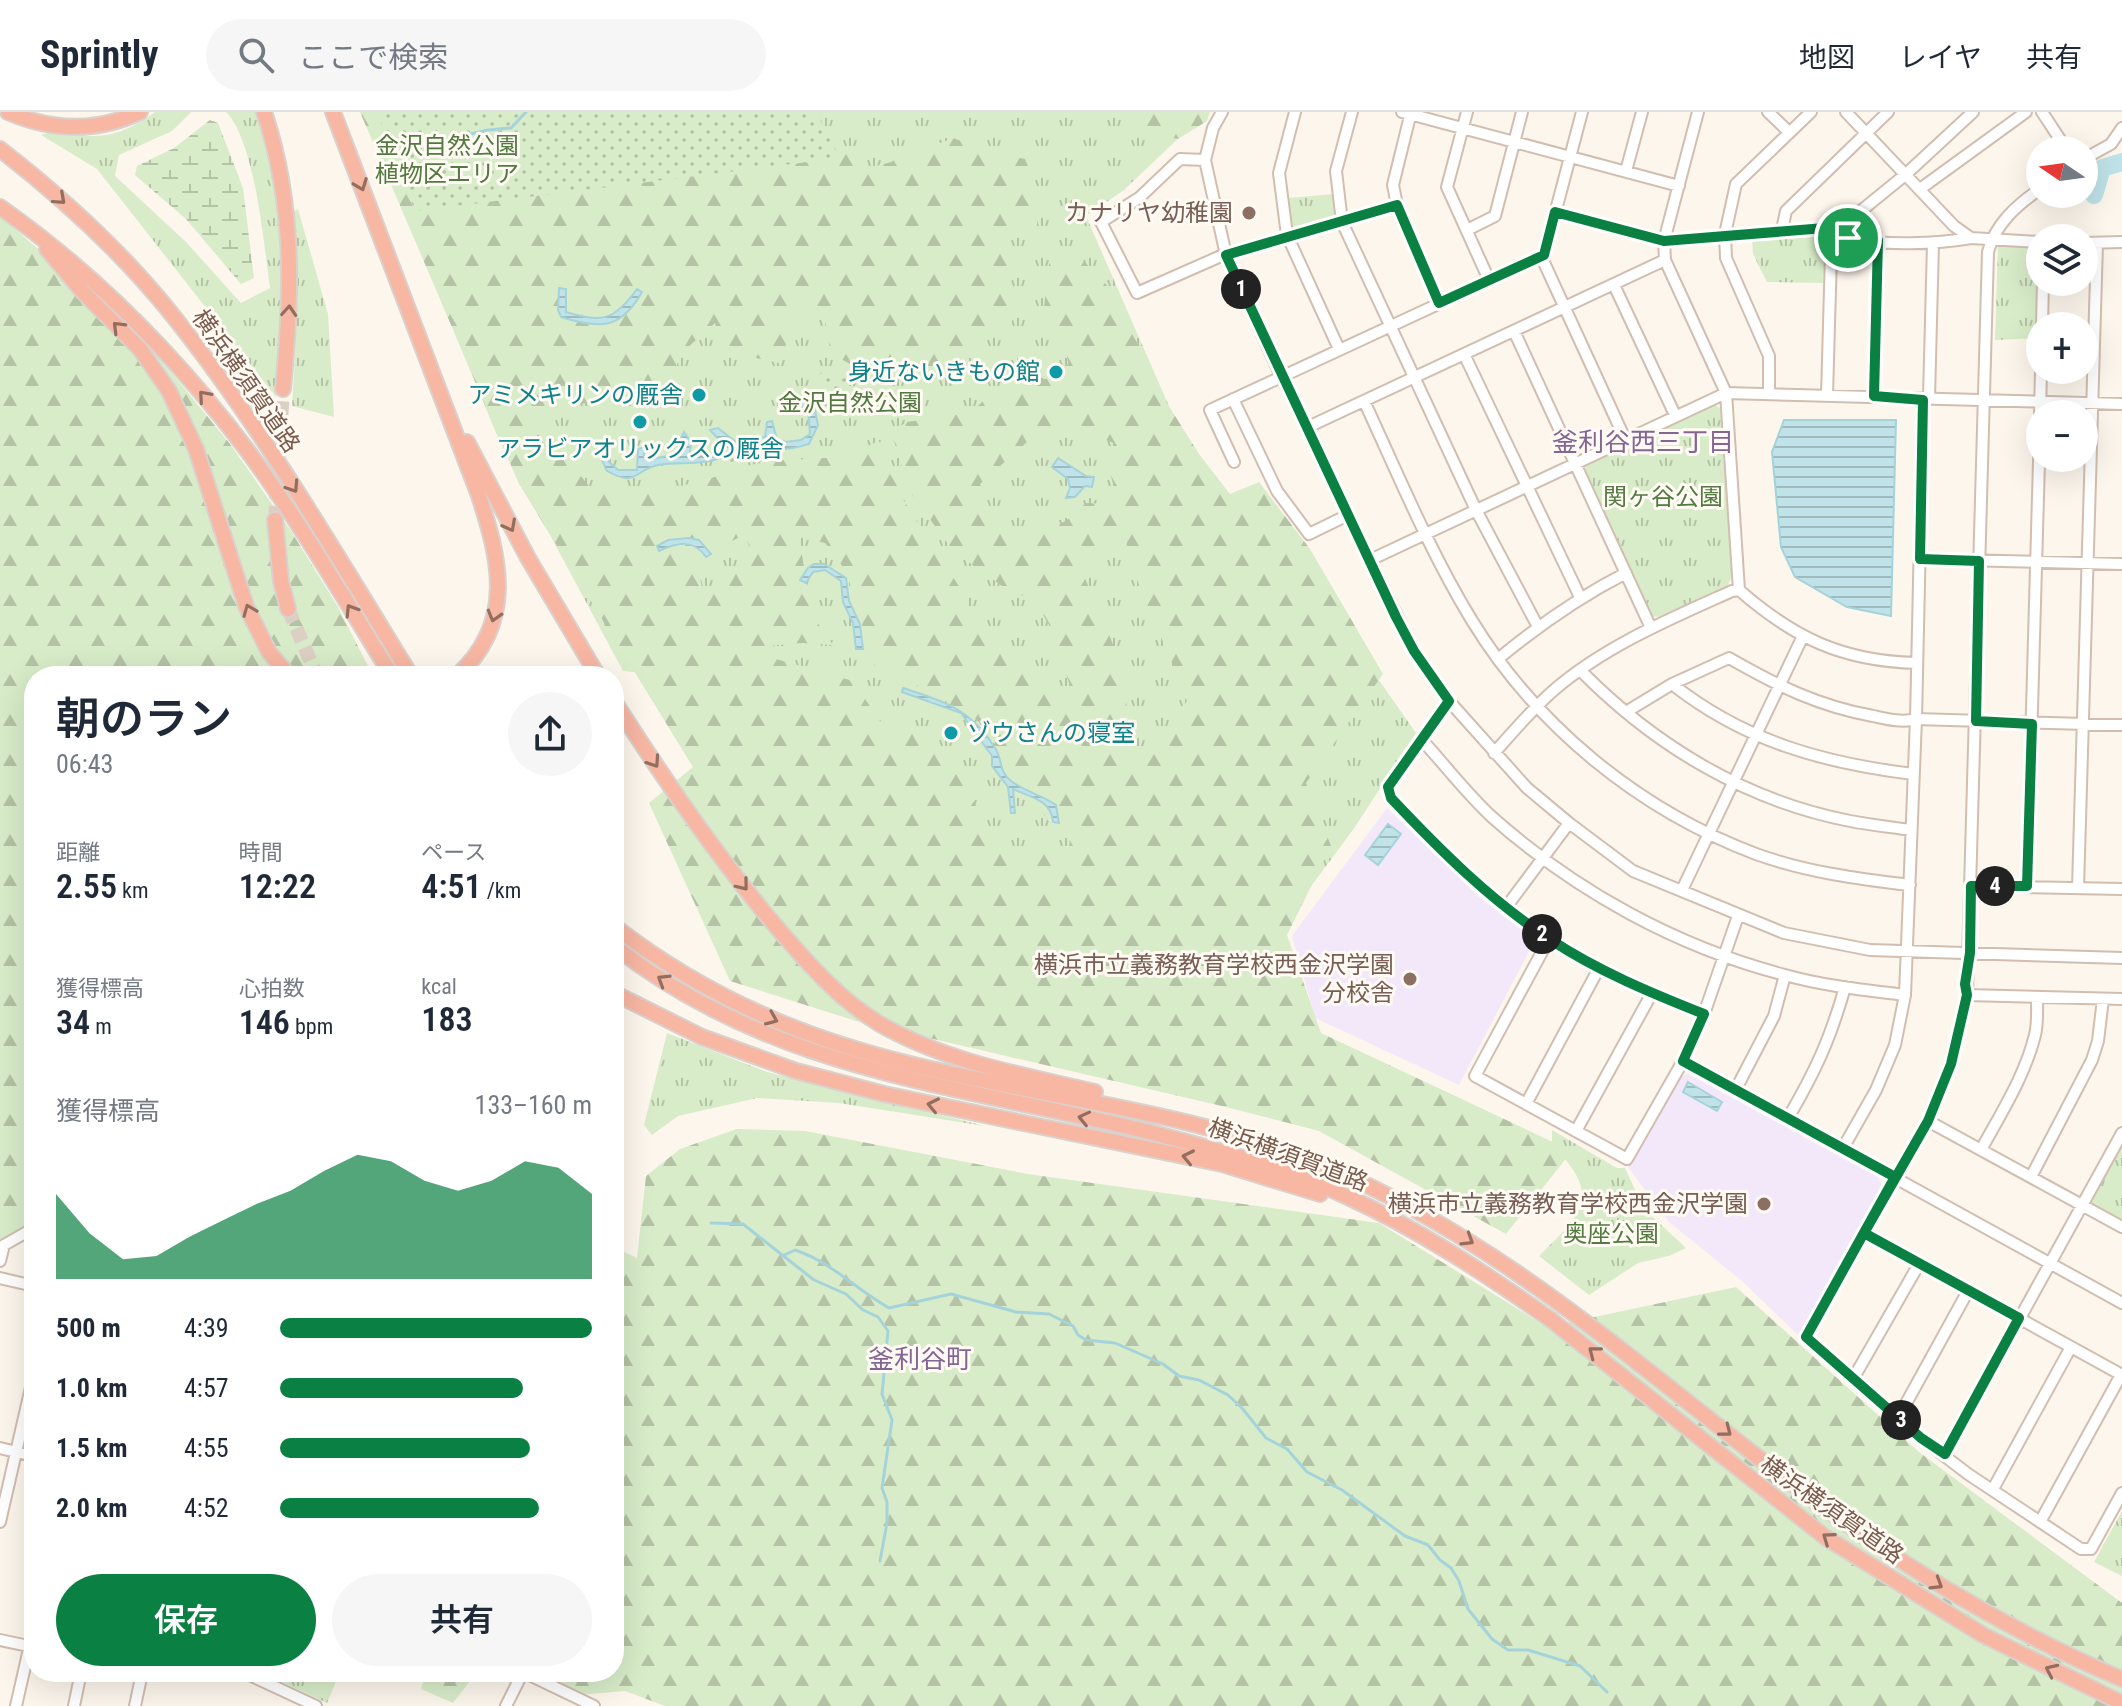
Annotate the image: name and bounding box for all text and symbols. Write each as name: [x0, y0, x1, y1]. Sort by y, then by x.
search box: [206, 19, 766, 91]
text: Sprintly: [40, 33, 158, 77]
icon: search: [234, 33, 278, 77]
text: ここで検索: [298, 40, 448, 75]
text: 地図: [1799, 41, 1855, 74]
text: レイヤ: [1899, 41, 1982, 74]
text: 共有: [2026, 41, 2082, 74]
park label: 金沢自然公園 植物区エリア: [375, 132, 519, 188]
north arrow: [2026, 136, 2098, 208]
map controls: [2026, 136, 2098, 472]
one-way arrow: [351, 177, 368, 191]
one-way arrow: [51, 189, 65, 204]
place label: カナリヤ幼稚園: [1065, 199, 1233, 227]
marker: カナリヤ幼稚園: [1240, 204, 1258, 222]
pin: [1814, 204, 1882, 272]
icon: arrive: [1826, 216, 1870, 260]
button: layers: [2026, 224, 2098, 296]
pin: 1: [1221, 269, 1261, 309]
text: 1: [1235, 276, 1247, 301]
street label: 横浜横須賀道路: [186, 304, 306, 458]
one-way arrow: [281, 304, 298, 317]
button: +: [2026, 312, 2098, 384]
one-way arrow: [113, 322, 127, 336]
place label: 身近ないきもの館: [848, 358, 1040, 386]
marker: 身近ないきもの館: [1047, 363, 1065, 381]
place label: アミメキリンの厩舎: [467, 381, 683, 409]
marker: アミメキリンの厩舎: [690, 386, 708, 404]
park label: 金沢自然公園: [778, 389, 922, 417]
one-way arrow: [199, 391, 213, 405]
button: −: [2026, 400, 2098, 472]
marker: アラビアオリックスの厩舎: [631, 413, 649, 431]
district label: 釜利谷西三丁目: [1552, 427, 1734, 457]
place label: アラビアオリックスの厩舎: [496, 435, 784, 463]
one-way arrow: [283, 478, 298, 493]
park label: 関ヶ谷公園: [1603, 483, 1723, 511]
one-way arrow: [500, 517, 515, 532]
one-way arrow: [242, 604, 259, 618]
one-way arrow: [345, 604, 360, 619]
one-way arrow: [487, 608, 503, 622]
button: share: [508, 692, 592, 776]
text: 朝のラン: [56, 693, 232, 745]
place label: ゾウさんの寝室: [967, 719, 1135, 747]
marker: ゾウさんの寝室: [942, 724, 960, 742]
text: 06:43: [56, 749, 113, 779]
one-way arrow: [645, 754, 660, 768]
text: 距離: [56, 840, 100, 865]
text: 時間: [239, 840, 283, 865]
text: ペース: [421, 840, 486, 865]
text: 2.55: [56, 866, 117, 906]
text: 12:22: [239, 866, 316, 906]
text: 4:51: [421, 866, 482, 906]
pin: 4: [1975, 866, 2015, 906]
text: 4: [1989, 873, 2001, 898]
one-way arrow: [733, 876, 748, 890]
text: km: [117, 878, 149, 903]
text: /km: [482, 878, 521, 903]
pin: 2: [1522, 914, 1562, 954]
text: 2: [1536, 921, 1548, 946]
place label: 横浜市立義務教育学校西金沢学園 分校舎: [1034, 951, 1394, 1007]
marker: 横浜市立義務教育学校西金沢学園 分校舎: [1401, 970, 1419, 988]
text: kcal: [421, 974, 457, 999]
one-way arrow: [657, 975, 672, 990]
text: 獲得標高: [56, 976, 144, 1001]
text: 心拍数: [239, 976, 305, 1001]
text: 183: [421, 999, 473, 1039]
text: 34: [56, 1002, 90, 1042]
text: 146: [239, 1002, 290, 1042]
one-way arrow: [764, 1009, 778, 1025]
text: m: [90, 1014, 112, 1039]
text: bpm: [290, 1014, 333, 1039]
text: 133–160 m: [475, 1090, 592, 1120]
text: 獲得標高: [56, 1096, 160, 1126]
one-way arrow: [927, 1097, 941, 1114]
one-way arrow: [1078, 1110, 1091, 1127]
street label: 横浜横須賀道路: [1204, 1113, 1372, 1197]
one-way arrow: [1182, 1149, 1195, 1166]
place label: 横浜市立義務教育学校西金沢学園: [1388, 1190, 1748, 1218]
marker: 横浜市立義務教育学校西金沢学園: [1755, 1195, 1773, 1213]
park label: 奥座公園: [1563, 1220, 1659, 1248]
one-way arrow: [1459, 1230, 1473, 1245]
text: 500 m: [56, 1313, 121, 1343]
text: 4:39: [184, 1313, 229, 1343]
district label: 釜利谷町: [868, 1344, 972, 1374]
one-way arrow: [1588, 1348, 1602, 1362]
text: 1.0 km: [56, 1373, 128, 1403]
text: 4:57: [184, 1373, 229, 1403]
pin: 3: [1881, 1400, 1921, 1440]
text: 3: [1895, 1407, 1907, 1432]
one-way arrow: [1717, 1422, 1732, 1436]
text: 1.5 km: [56, 1433, 128, 1463]
text: 4:55: [184, 1433, 229, 1463]
street label: 横浜横須賀道路: [1755, 1450, 1909, 1570]
text: 2.0 km: [56, 1493, 128, 1523]
text: 4:52: [184, 1493, 229, 1523]
one-way arrow: [1822, 1533, 1836, 1548]
button: 保存: [56, 1574, 316, 1666]
button: 共有: [332, 1574, 592, 1666]
one-way arrow: [1928, 1574, 1942, 1589]
one-way arrow: [2045, 1664, 2060, 1680]

